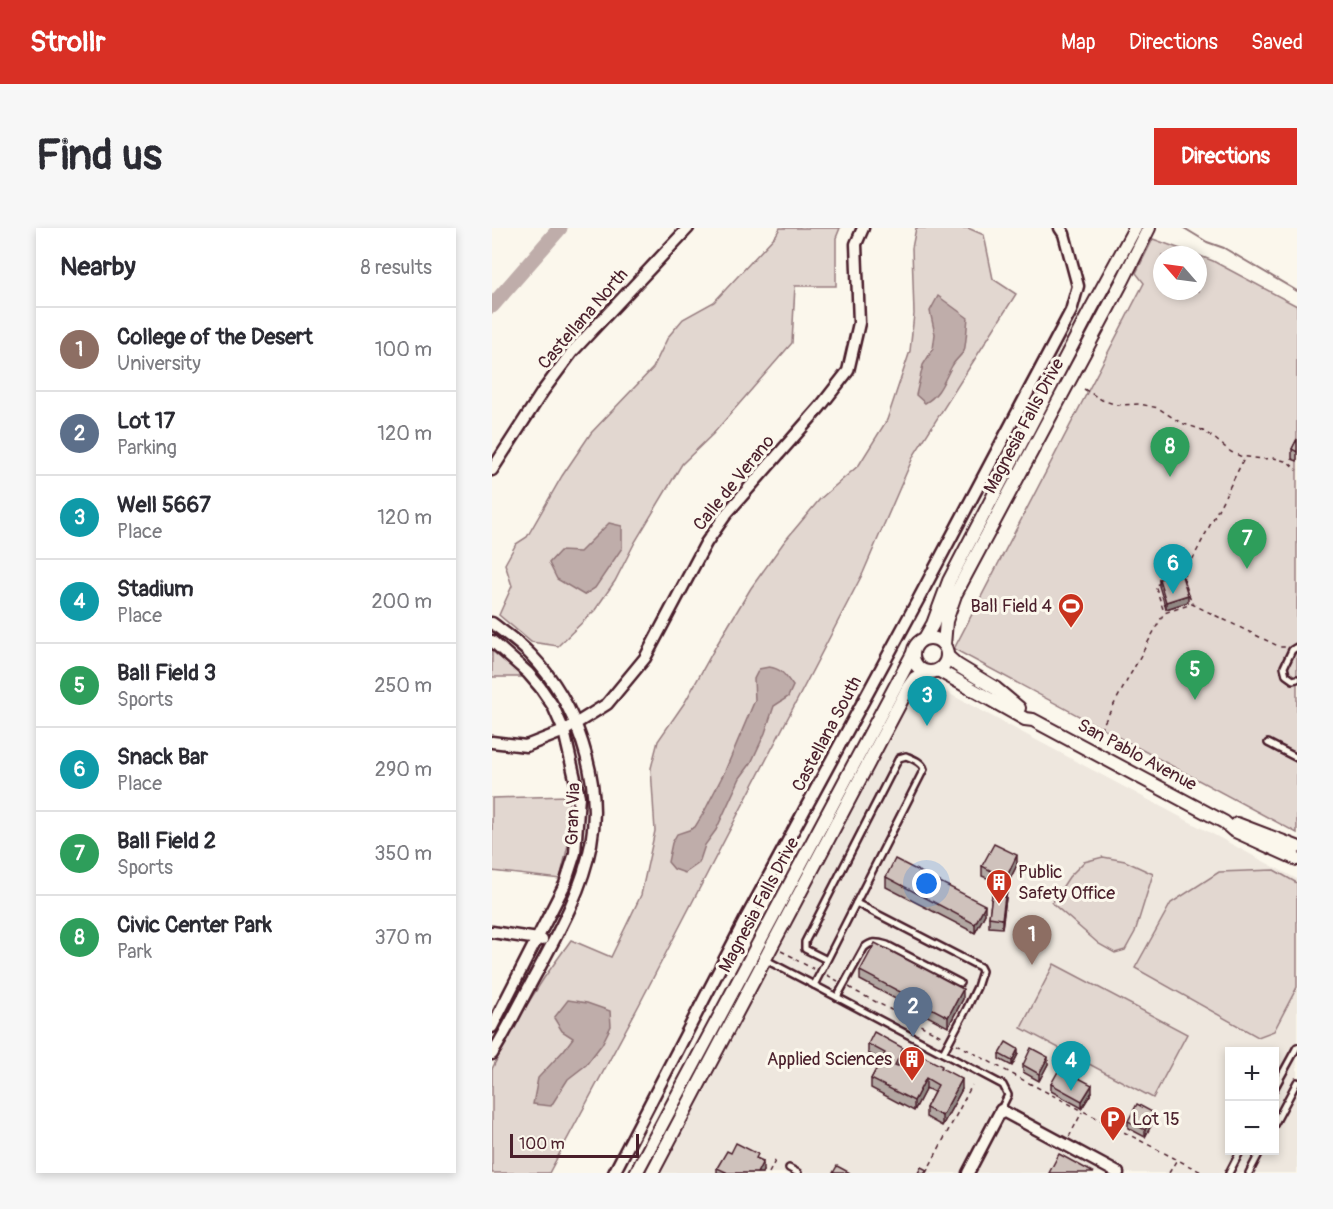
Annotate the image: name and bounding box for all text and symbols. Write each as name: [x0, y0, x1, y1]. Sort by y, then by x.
text: Strollr: [30, 25, 105, 60]
text: Map: [1061, 29, 1096, 56]
text: Directions: [1129, 29, 1218, 56]
text: Saved: [1251, 29, 1303, 56]
button: Directions: [1154, 128, 1297, 185]
text: Find us: [36, 130, 162, 182]
north arrow: [1153, 246, 1207, 300]
text: Nearby: [60, 251, 136, 283]
text: 8 results: [361, 255, 432, 280]
street label: Castellana North: [533, 264, 633, 374]
text: College of the Desert: [117, 323, 313, 351]
text: 1: [76, 337, 83, 362]
text: 100 m: [375, 337, 432, 362]
text: University: [117, 351, 201, 376]
street label: Magnesia Falls Drive: [979, 354, 1069, 498]
text: Lot 17: [117, 407, 175, 435]
text: 2: [74, 421, 85, 446]
text: 120 m: [377, 421, 432, 446]
pin: 8: [1150, 428, 1190, 477]
street label: Calle de Verano: [688, 430, 780, 536]
text: Parking: [117, 435, 177, 460]
text: Well 5667: [117, 491, 211, 519]
text: 3: [74, 505, 85, 530]
text: 120 m: [377, 505, 432, 530]
text: Place: [117, 519, 162, 544]
pin: 7: [1228, 520, 1266, 569]
pin: 6: [1154, 544, 1192, 594]
text: Stadium: [117, 575, 194, 603]
text: 4: [74, 589, 85, 614]
text: 200 m: [371, 589, 432, 614]
sports icon: Ball Field 4: [1056, 591, 1086, 629]
place label: Ball Field 4: [971, 595, 1053, 618]
text: Place: [117, 603, 162, 628]
pin: 5: [1176, 650, 1214, 700]
text: Ball Field 3: [117, 659, 216, 687]
street label: Castellana South: [787, 672, 867, 796]
text: 5: [74, 673, 85, 698]
text: 250 m: [374, 673, 432, 698]
pin: 3: [908, 676, 946, 726]
text: Sports: [117, 687, 173, 712]
street label: San Pablo Avenue: [1073, 714, 1201, 796]
text: Snack Bar: [117, 743, 208, 771]
text: 6: [74, 757, 85, 782]
text: 290 m: [375, 757, 432, 782]
text: Place: [117, 771, 162, 796]
street label: Gran Via: [560, 782, 586, 846]
text: Ball Field 2: [117, 827, 216, 855]
street label: Magnesia Falls Drive: [714, 833, 804, 977]
text: 7: [74, 841, 85, 866]
text: 350 m: [374, 841, 432, 866]
text: Sports: [117, 855, 173, 880]
place label: Public Safety Office: [1018, 861, 1115, 905]
building icon: Public Safety Office: [984, 867, 1014, 905]
your location: [912, 869, 941, 898]
text: Civic Center Park: [117, 911, 272, 939]
pin: 1: [1012, 916, 1052, 965]
text: 8: [74, 925, 85, 950]
text: 370 m: [375, 925, 432, 950]
text: Park: [117, 939, 152, 964]
pin: 2: [894, 988, 932, 1037]
pin: 4: [1052, 1042, 1090, 1091]
building icon: Applied Sciences: [897, 1044, 927, 1082]
map controls: [1225, 1047, 1279, 1155]
button: +: [1225, 1047, 1279, 1101]
place label: Applied Sciences: [767, 1048, 892, 1071]
button: −: [1225, 1101, 1279, 1155]
parking icon: Lot 15: [1098, 1104, 1128, 1142]
place label: Lot 15: [1132, 1108, 1180, 1131]
scale bar: [510, 1131, 639, 1158]
text: 100 m: [519, 1134, 565, 1154]

